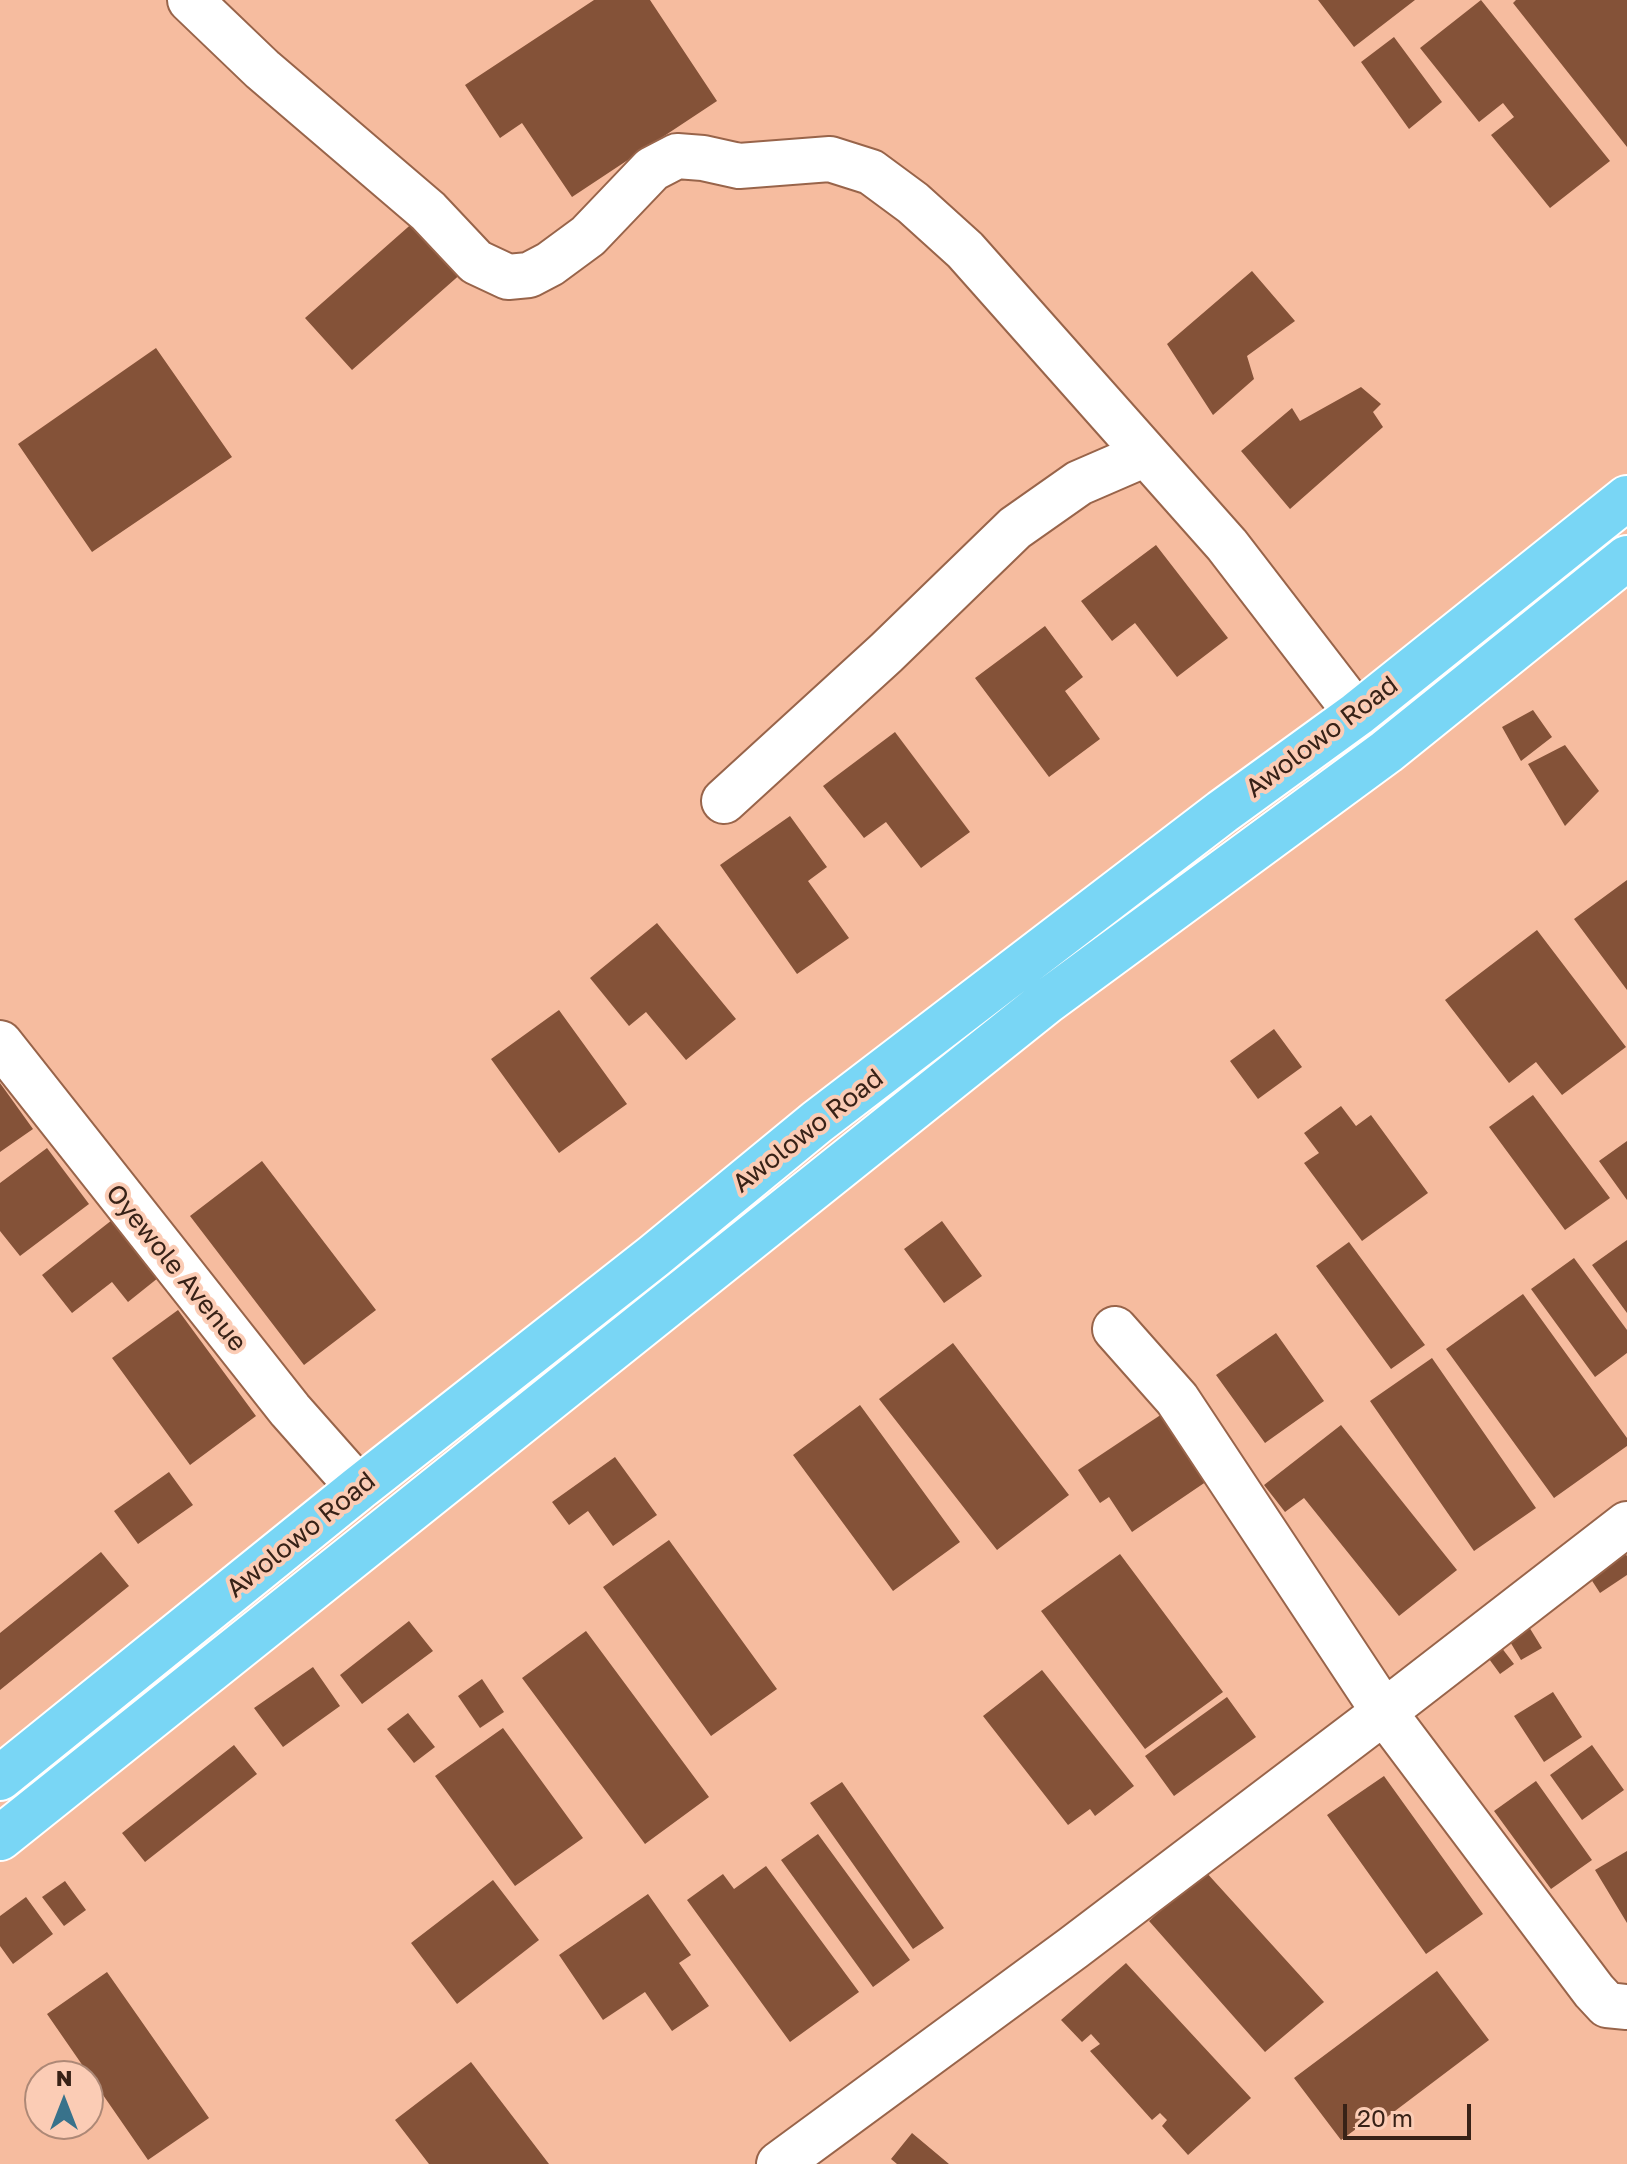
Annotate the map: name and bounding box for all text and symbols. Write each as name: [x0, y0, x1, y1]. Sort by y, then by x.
street label: Awolowo Road: [1240, 670, 1404, 804]
street label: Awolowo Road: [726, 1063, 890, 1199]
street label: Oyewole Avenue: [99, 1178, 253, 1358]
street label: Awolowo Road: [220, 1465, 382, 1605]
north arrow: [24, 2060, 104, 2140]
text: N: [56, 2064, 72, 2091]
scale bar: [1347, 2088, 1475, 2138]
text: 20 m: [1357, 2103, 1413, 2132]

